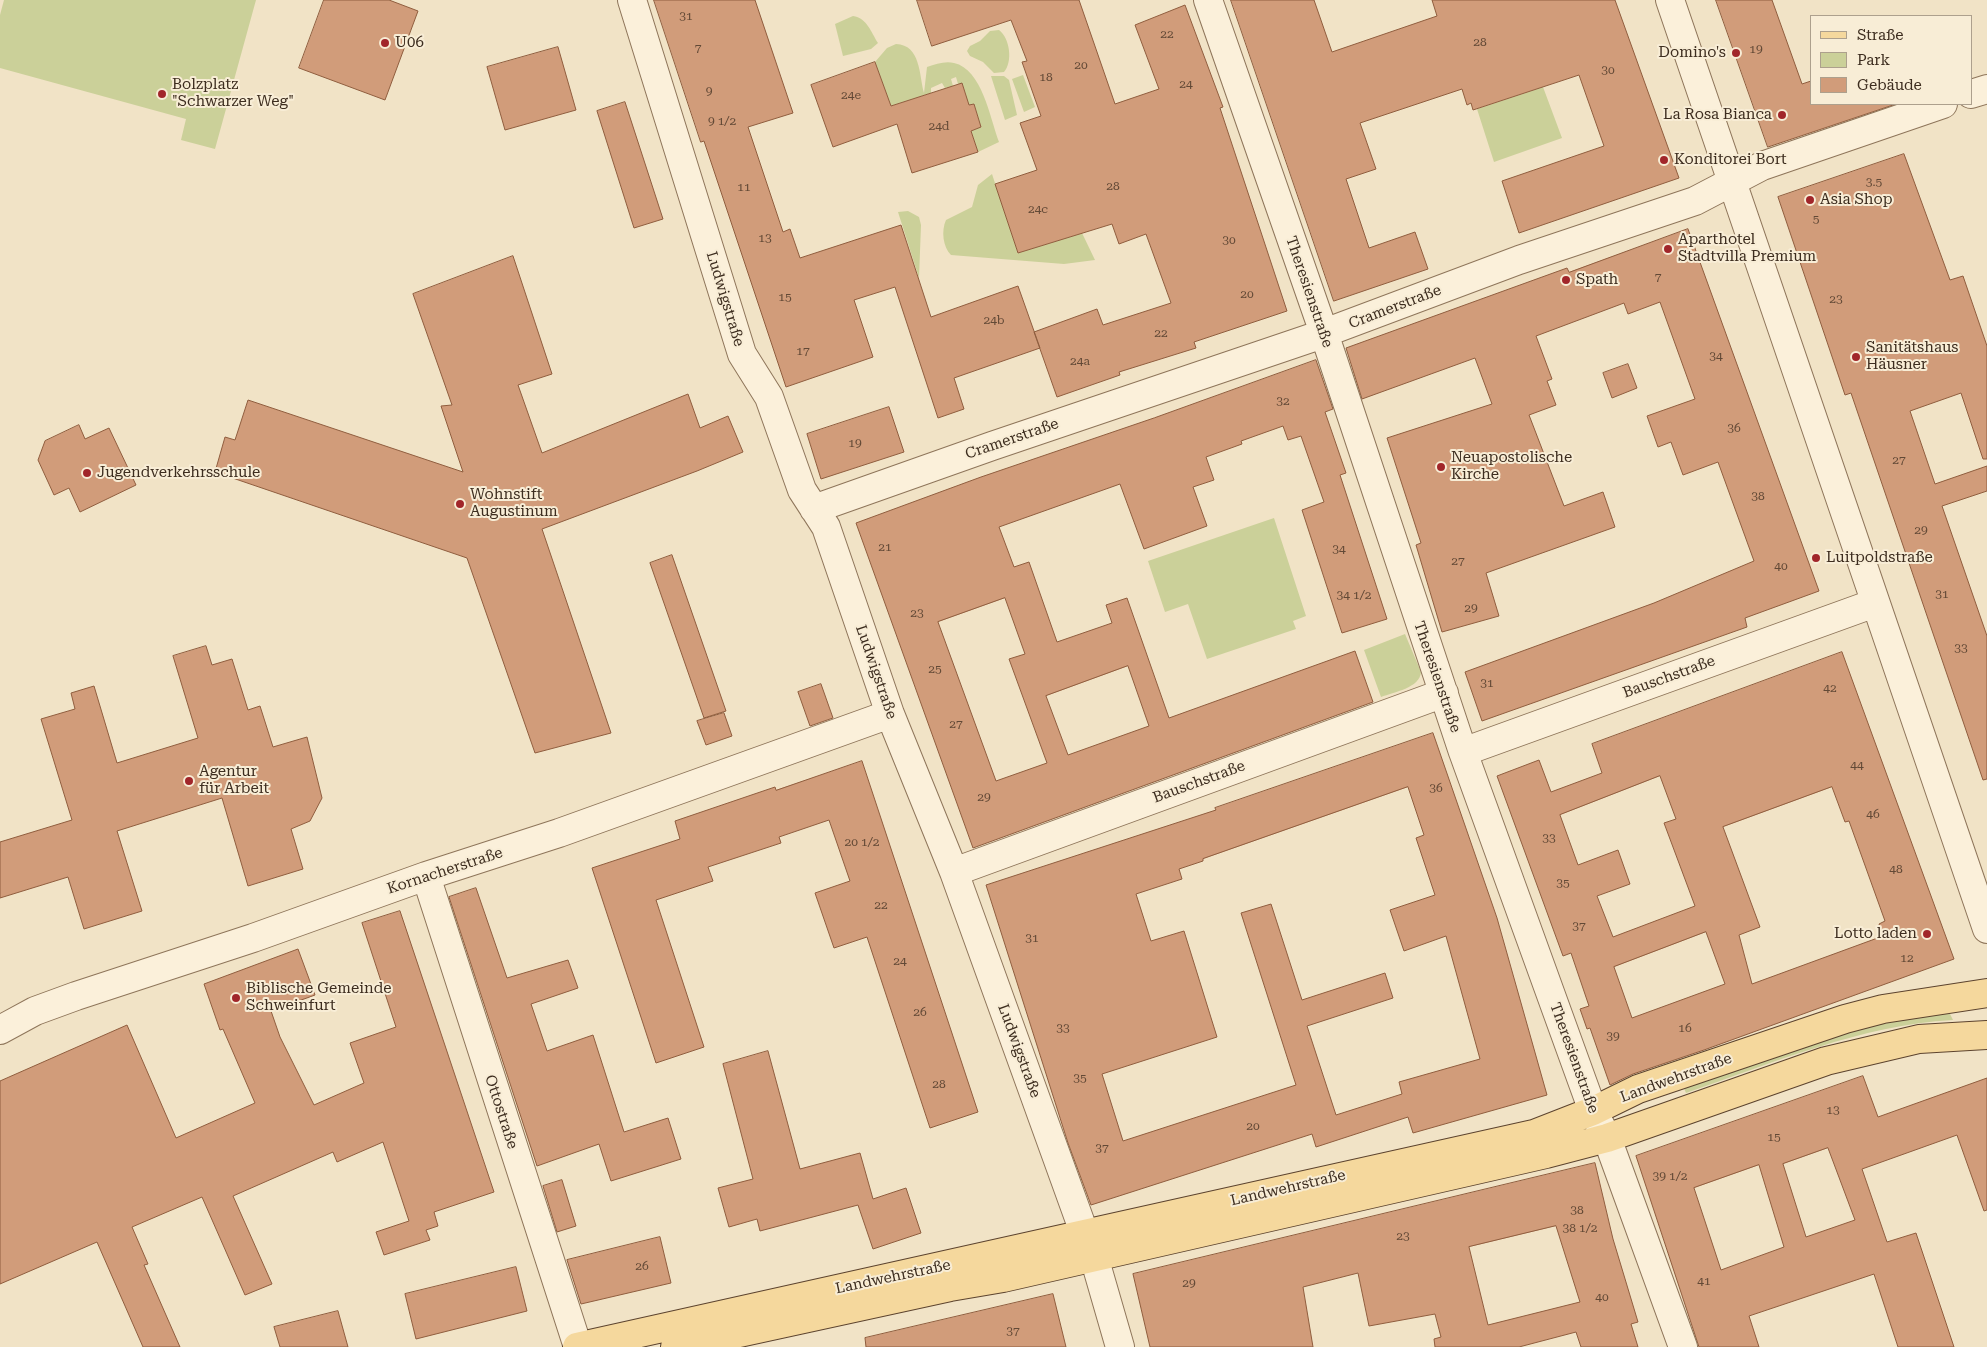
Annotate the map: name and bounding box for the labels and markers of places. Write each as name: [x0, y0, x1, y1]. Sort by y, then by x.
place label: U06: [395, 34, 424, 52]
marker: U06: [379, 37, 391, 49]
place label: Domino's: [1658, 44, 1726, 62]
marker: Domino's: [1730, 47, 1742, 59]
place label: Bolzplatz "Schwarzer Weg": [172, 76, 294, 111]
marker: Bolzplatz "Schwarzer Weg": [156, 88, 168, 100]
place label: La Rosa Bianca: [1663, 106, 1772, 124]
marker: La Rosa Bianca: [1776, 109, 1788, 121]
place label: Konditorei Bort: [1674, 151, 1787, 169]
marker: Konditorei Bort: [1658, 154, 1670, 166]
place label: Asia Shop: [1820, 191, 1893, 209]
marker: Asia Shop: [1804, 194, 1816, 206]
place label: Aparthotel Stadtvilla Premium: [1678, 231, 1816, 266]
marker: Aparthotel Stadtvilla Premium: [1662, 243, 1674, 255]
place label: Spath: [1576, 271, 1618, 289]
marker: Spath: [1560, 274, 1572, 286]
place label: Sanitätshaus Häusner: [1866, 339, 1958, 374]
marker: Sanitätshaus Häusner: [1850, 351, 1862, 363]
place label: Neuapostolische Kirche: [1451, 449, 1572, 484]
marker: Neuapostolische Kirche: [1435, 461, 1447, 473]
place label: Jugendverkehrsschule: [97, 464, 260, 482]
marker: Jugendverkehrsschule: [81, 467, 93, 479]
place label: Wohnstift Augustinum: [470, 486, 558, 521]
marker: Wohnstift Augustinum: [454, 498, 466, 510]
place label: Luitpoldstraße: [1826, 549, 1933, 567]
marker: Luitpoldstraße: [1810, 552, 1822, 564]
place label: Agentur für Arbeit: [199, 763, 269, 798]
marker: Agentur für Arbeit: [183, 775, 195, 787]
place label: Lotto laden: [1834, 925, 1917, 943]
marker: Lotto laden: [1921, 928, 1933, 940]
place label: Biblische Gemeinde Schweinfurt: [246, 980, 392, 1015]
marker: Biblische Gemeinde Schweinfurt: [230, 992, 242, 1004]

